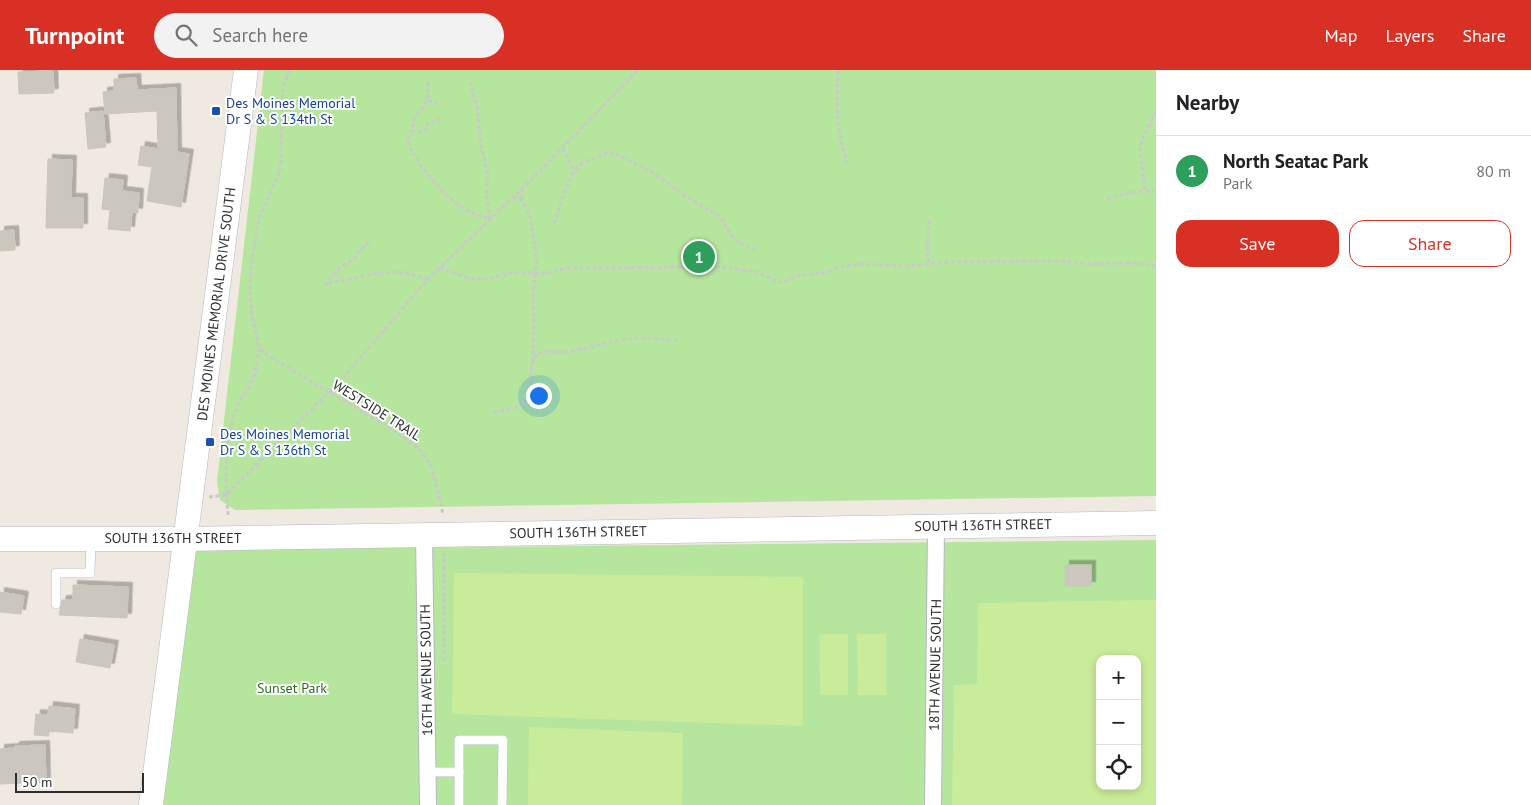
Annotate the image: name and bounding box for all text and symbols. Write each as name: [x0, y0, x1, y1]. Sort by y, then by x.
search box: [154, 13, 504, 58]
text: Turnpoint: [25, 20, 124, 51]
icon: search: [172, 21, 200, 49]
text: Search here: [212, 23, 308, 47]
text: Map: [1325, 24, 1357, 47]
text: Layers: [1385, 24, 1434, 47]
text: Share: [1462, 24, 1506, 47]
text: Nearby: [1176, 89, 1239, 116]
place label: Des Moines Memorial Dr S & S 134th St: [226, 94, 355, 128]
marker: Des Moines Memorial Dr S & S 134th St: [210, 105, 222, 117]
text: North Seatac Park: [1223, 149, 1368, 173]
text: 1: [1187, 161, 1197, 181]
text: 80 m: [1476, 161, 1511, 181]
text: Park: [1223, 173, 1252, 193]
street label: DES MOINES MEMORIAL DRIVE SOUTH: [193, 186, 239, 422]
button: Save: [1176, 220, 1339, 267]
button: Share: [1349, 220, 1511, 267]
pin: 1: [683, 238, 715, 276]
street label: WESTSIDE TRAIL: [329, 376, 425, 444]
your location: [526, 383, 552, 409]
place label: Des Moines Memorial Dr S & S 136th St: [220, 425, 349, 459]
marker: Des Moines Memorial Dr S & S 136th St: [204, 436, 216, 448]
street label: SOUTH 136TH STREET: [914, 515, 1052, 535]
street label: SOUTH 136TH STREET: [509, 522, 647, 542]
street label: SOUTH 136TH STREET: [104, 529, 242, 547]
street label: 18TH AVENUE SOUTH: [925, 599, 945, 731]
street label: 16TH AVENUE SOUTH: [416, 604, 436, 736]
map controls: [1096, 655, 1141, 790]
button: +: [1096, 655, 1141, 700]
park label: Sunset Park: [257, 679, 327, 697]
button: −: [1096, 700, 1141, 745]
button: locate: [1096, 745, 1141, 790]
scale bar: [15, 770, 144, 793]
text: 50 m: [22, 773, 52, 791]

